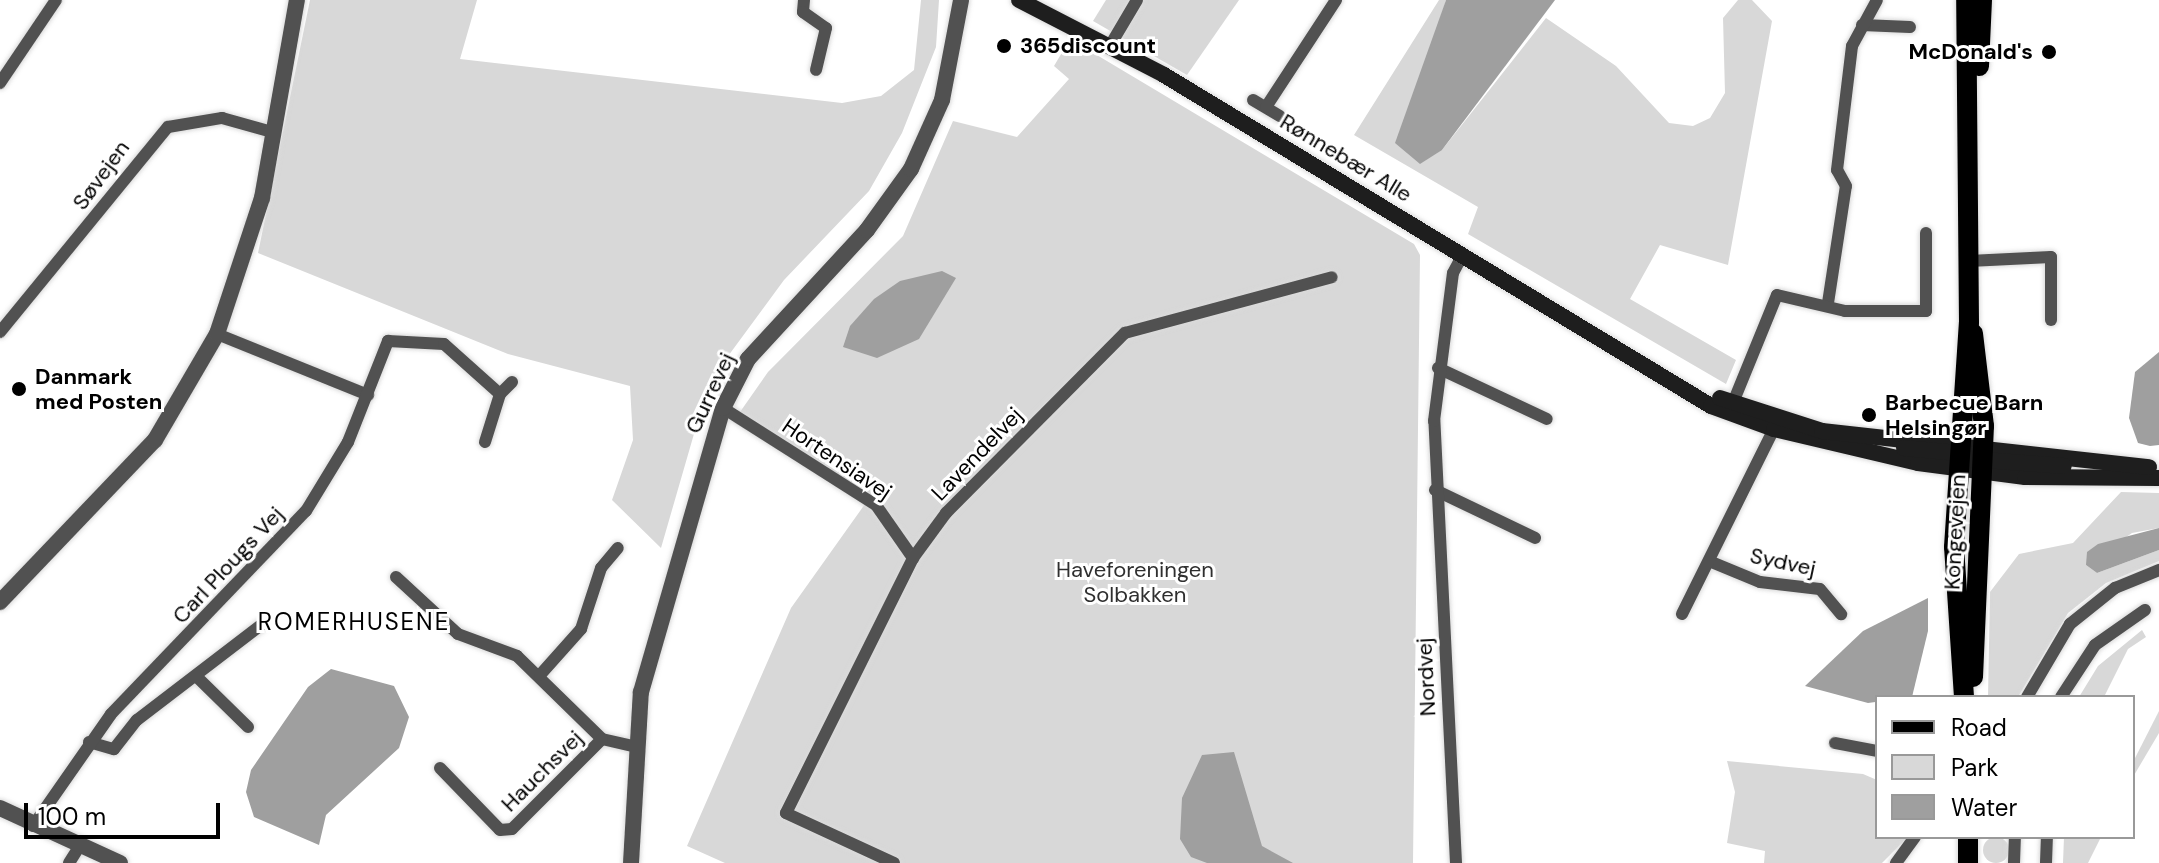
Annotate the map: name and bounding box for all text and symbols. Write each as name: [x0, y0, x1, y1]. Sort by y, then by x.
place label: 365discount: [1020, 33, 1156, 59]
marker: 365discount: [995, 37, 1013, 55]
place label: McDonald's: [1908, 39, 2033, 65]
marker: McDonald's: [2040, 43, 2058, 61]
street label: Rønnebær Alle: [1275, 108, 1417, 208]
street label: Søvejen: [67, 135, 135, 215]
street label: Gurrevej: [680, 348, 740, 438]
place label: Danmark med Posten: [35, 363, 162, 414]
marker: Danmark med Posten: [10, 380, 28, 398]
place label: Barbecue Barn Helsingør: [1885, 389, 2043, 440]
street label: Lavendelvej: [926, 402, 1028, 506]
marker: Barbecue Barn Helsingør: [1860, 406, 1878, 424]
street label: Hortensiavej: [777, 413, 897, 505]
street label: Kongevejen: [1939, 474, 1971, 590]
street label: Carl Plougs Vej: [167, 501, 289, 629]
street label: Sydvej: [1748, 542, 1818, 582]
park label: Haveforeningen Solbakken: [1056, 556, 1214, 608]
district label: ROMERHUSENE: [258, 608, 450, 636]
street label: Nordvej: [1411, 637, 1441, 717]
legend: [1875, 695, 2135, 839]
text: Road: [1951, 712, 2007, 743]
street label: Hauchsvej: [496, 725, 588, 817]
text: Park: [1951, 752, 1998, 783]
scale bar: [28, 787, 224, 837]
text: Water: [1951, 792, 2017, 823]
text: 100 m: [38, 801, 106, 832]

